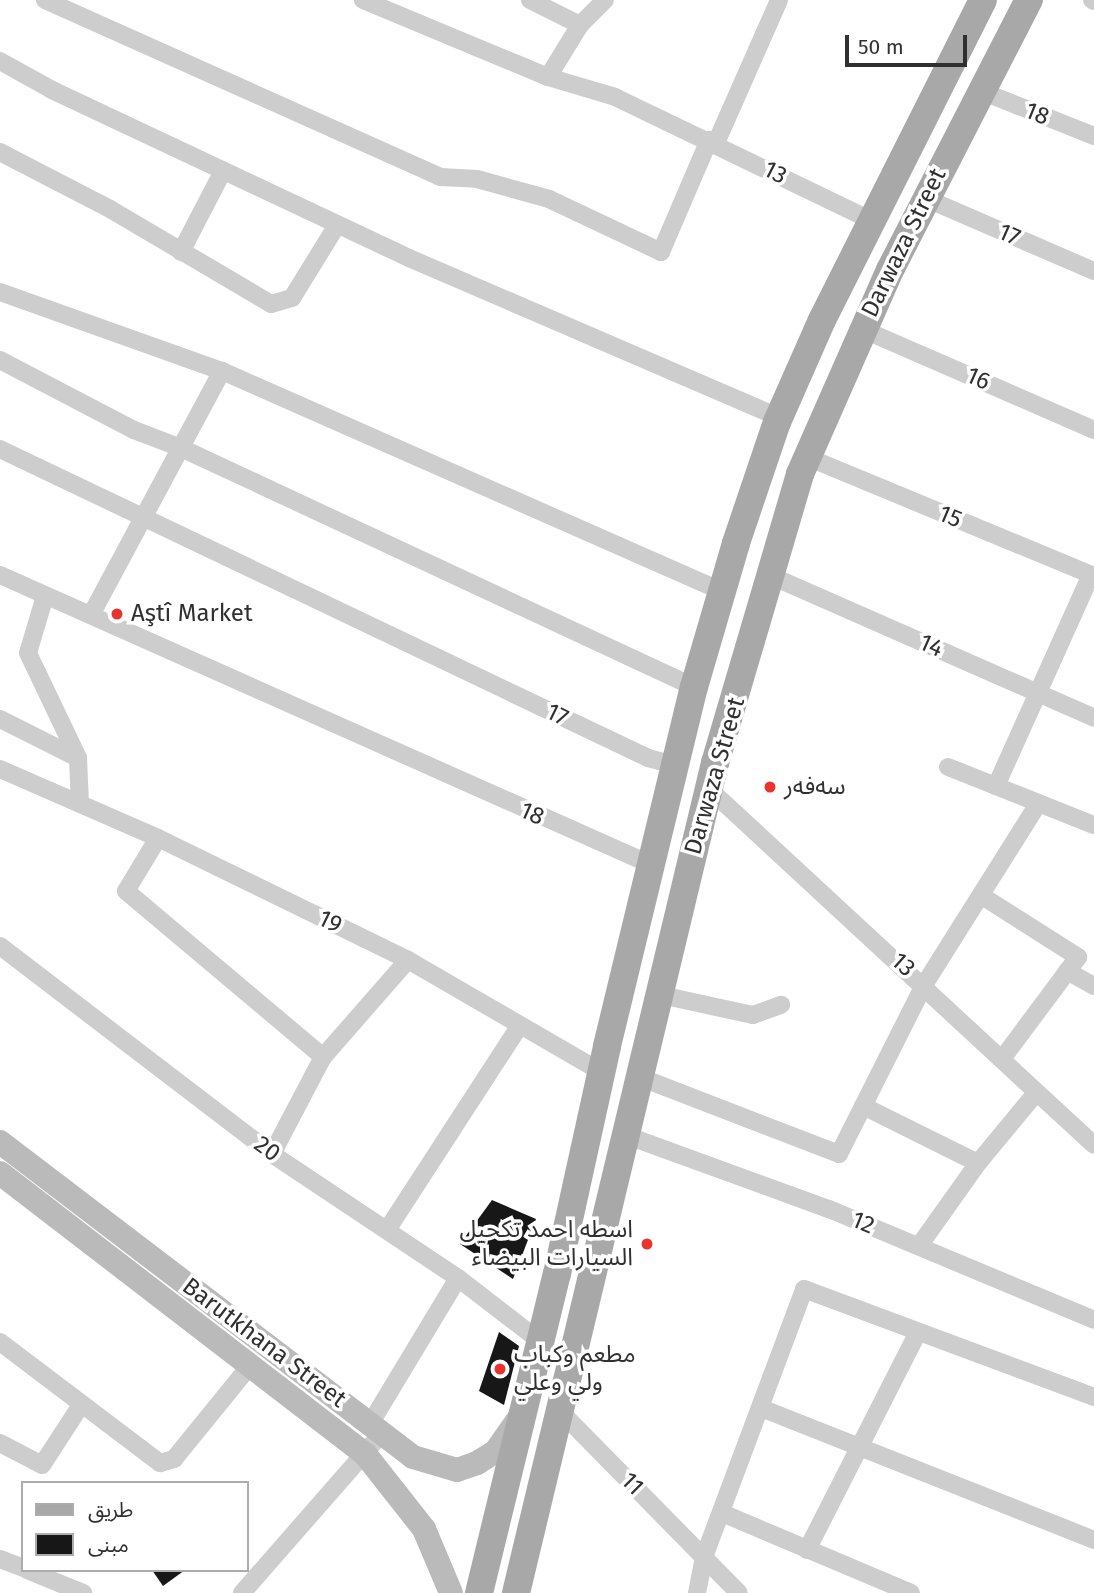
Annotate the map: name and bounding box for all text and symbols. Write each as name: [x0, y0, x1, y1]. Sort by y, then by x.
scale bar: [849, 21, 972, 65]
text: 50 m: [858, 34, 904, 60]
street label: 18: [1021, 96, 1053, 132]
street label: 13: [758, 155, 792, 191]
street label: Darwaza Street: [856, 164, 952, 322]
street label: 17: [994, 218, 1024, 252]
street label: 16: [962, 361, 994, 397]
street label: 15: [934, 499, 966, 535]
place label: Aştî Market: [131, 600, 253, 628]
marker: Aştî Market: [109, 606, 125, 622]
street label: 14: [915, 628, 947, 664]
street label: Darwaza Street: [679, 694, 751, 858]
street label: 17: [541, 697, 573, 733]
place label: سەفەر: [784, 773, 846, 801]
marker: سەفەر: [762, 779, 778, 795]
street label: 18: [515, 796, 549, 832]
street label: 19: [313, 904, 347, 940]
street label: 13: [885, 947, 921, 983]
street label: 20: [248, 1130, 286, 1168]
street label: 12: [847, 1205, 879, 1241]
place label: اسطه احمد تكحيل السيارات البيضاء: [459, 1216, 633, 1272]
marker: اسطه احمد تكحيل السيارات البيضاء: [639, 1236, 655, 1252]
street label: Barutkhana Street: [176, 1272, 352, 1414]
place label: مطعم وكباب ولي وعلي: [514, 1341, 636, 1397]
marker: مطعم وكباب ولي وعلي: [492, 1361, 508, 1377]
street label: 11: [615, 1467, 649, 1501]
legend: [21, 1481, 248, 1572]
text: طريق: [88, 1497, 133, 1523]
text: مبنى: [88, 1532, 129, 1558]

